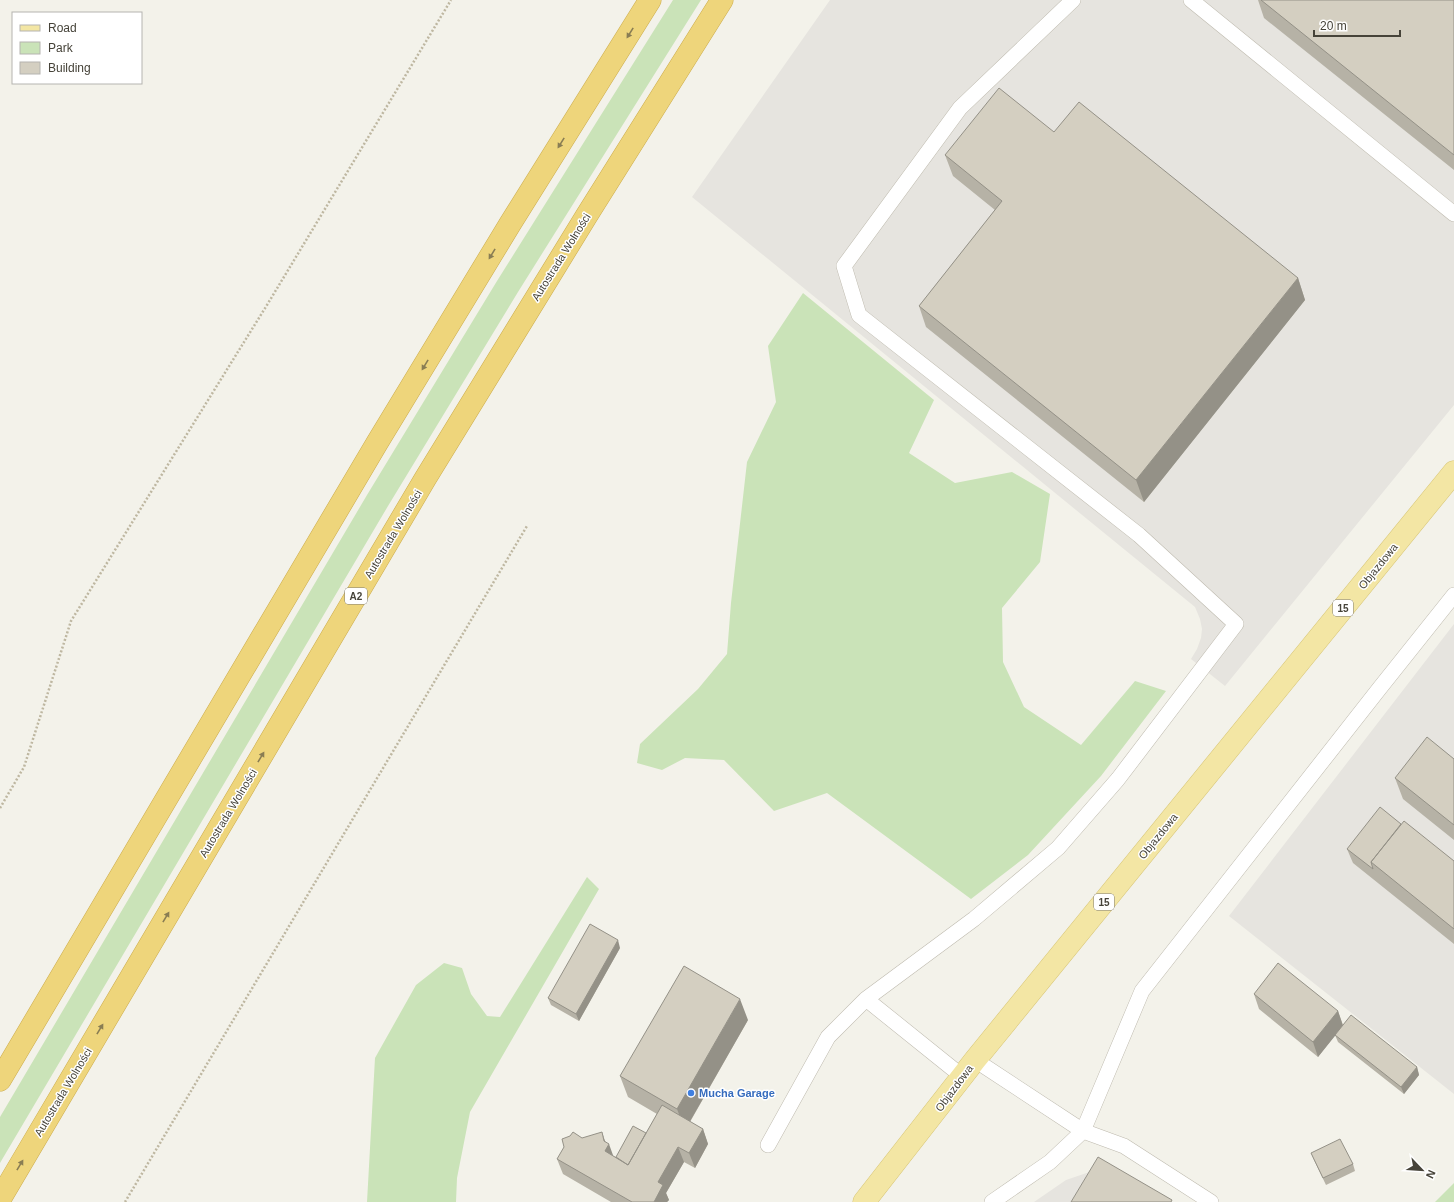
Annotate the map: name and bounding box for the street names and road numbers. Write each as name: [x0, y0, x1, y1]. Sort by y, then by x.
street label: Autostrada Wolności: [529, 211, 593, 303]
street label: Autostrada Wolności: [362, 488, 424, 580]
street label: Objazdowa: [1356, 540, 1401, 591]
road number: A2: [345, 588, 367, 604]
road number: 15: [1333, 600, 1353, 616]
street label: Autostrada Wolności: [197, 767, 259, 859]
street label: Objazdowa: [1136, 810, 1181, 861]
road number: 15: [1094, 894, 1114, 910]
street label: Autostrada Wolności: [32, 1046, 94, 1138]
street label: Objazdowa: [933, 1062, 976, 1114]

